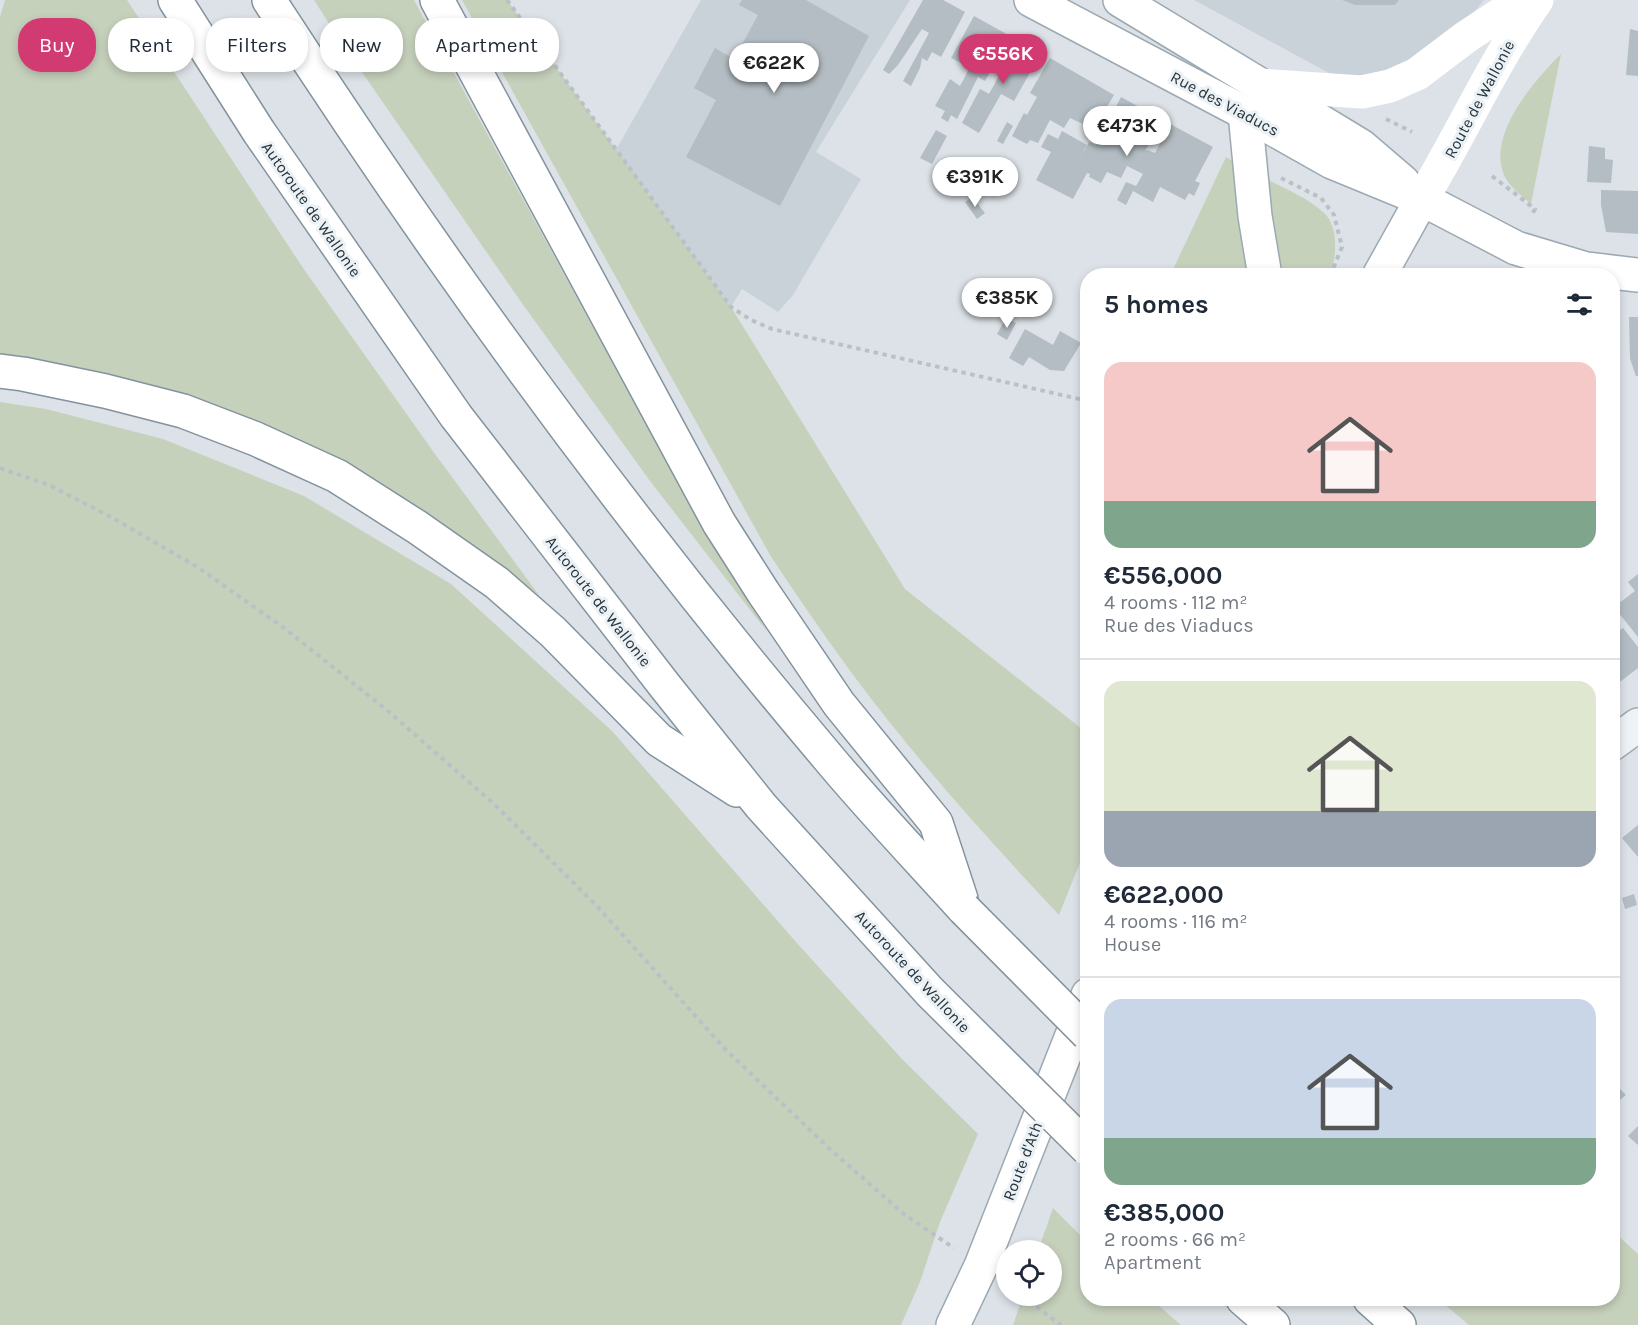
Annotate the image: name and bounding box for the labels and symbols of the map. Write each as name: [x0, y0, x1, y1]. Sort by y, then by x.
pin: €556K: [961, 34, 1045, 85]
street label: Route de Wallonie: [1440, 37, 1519, 161]
pin: €622K: [732, 43, 816, 94]
street label: Rue des Viaducs: [1167, 67, 1282, 140]
pin: €473K: [1085, 106, 1169, 157]
street label: Autoroute de Wallonie: [258, 138, 365, 280]
pin: €391K: [933, 157, 1017, 208]
pin: €385K: [965, 278, 1049, 329]
street label: Autoroute de Wallonie: [542, 532, 655, 670]
street label: Autoroute de Wallonie: [851, 906, 974, 1036]
street label: Route d'Ath: [999, 1119, 1046, 1203]

